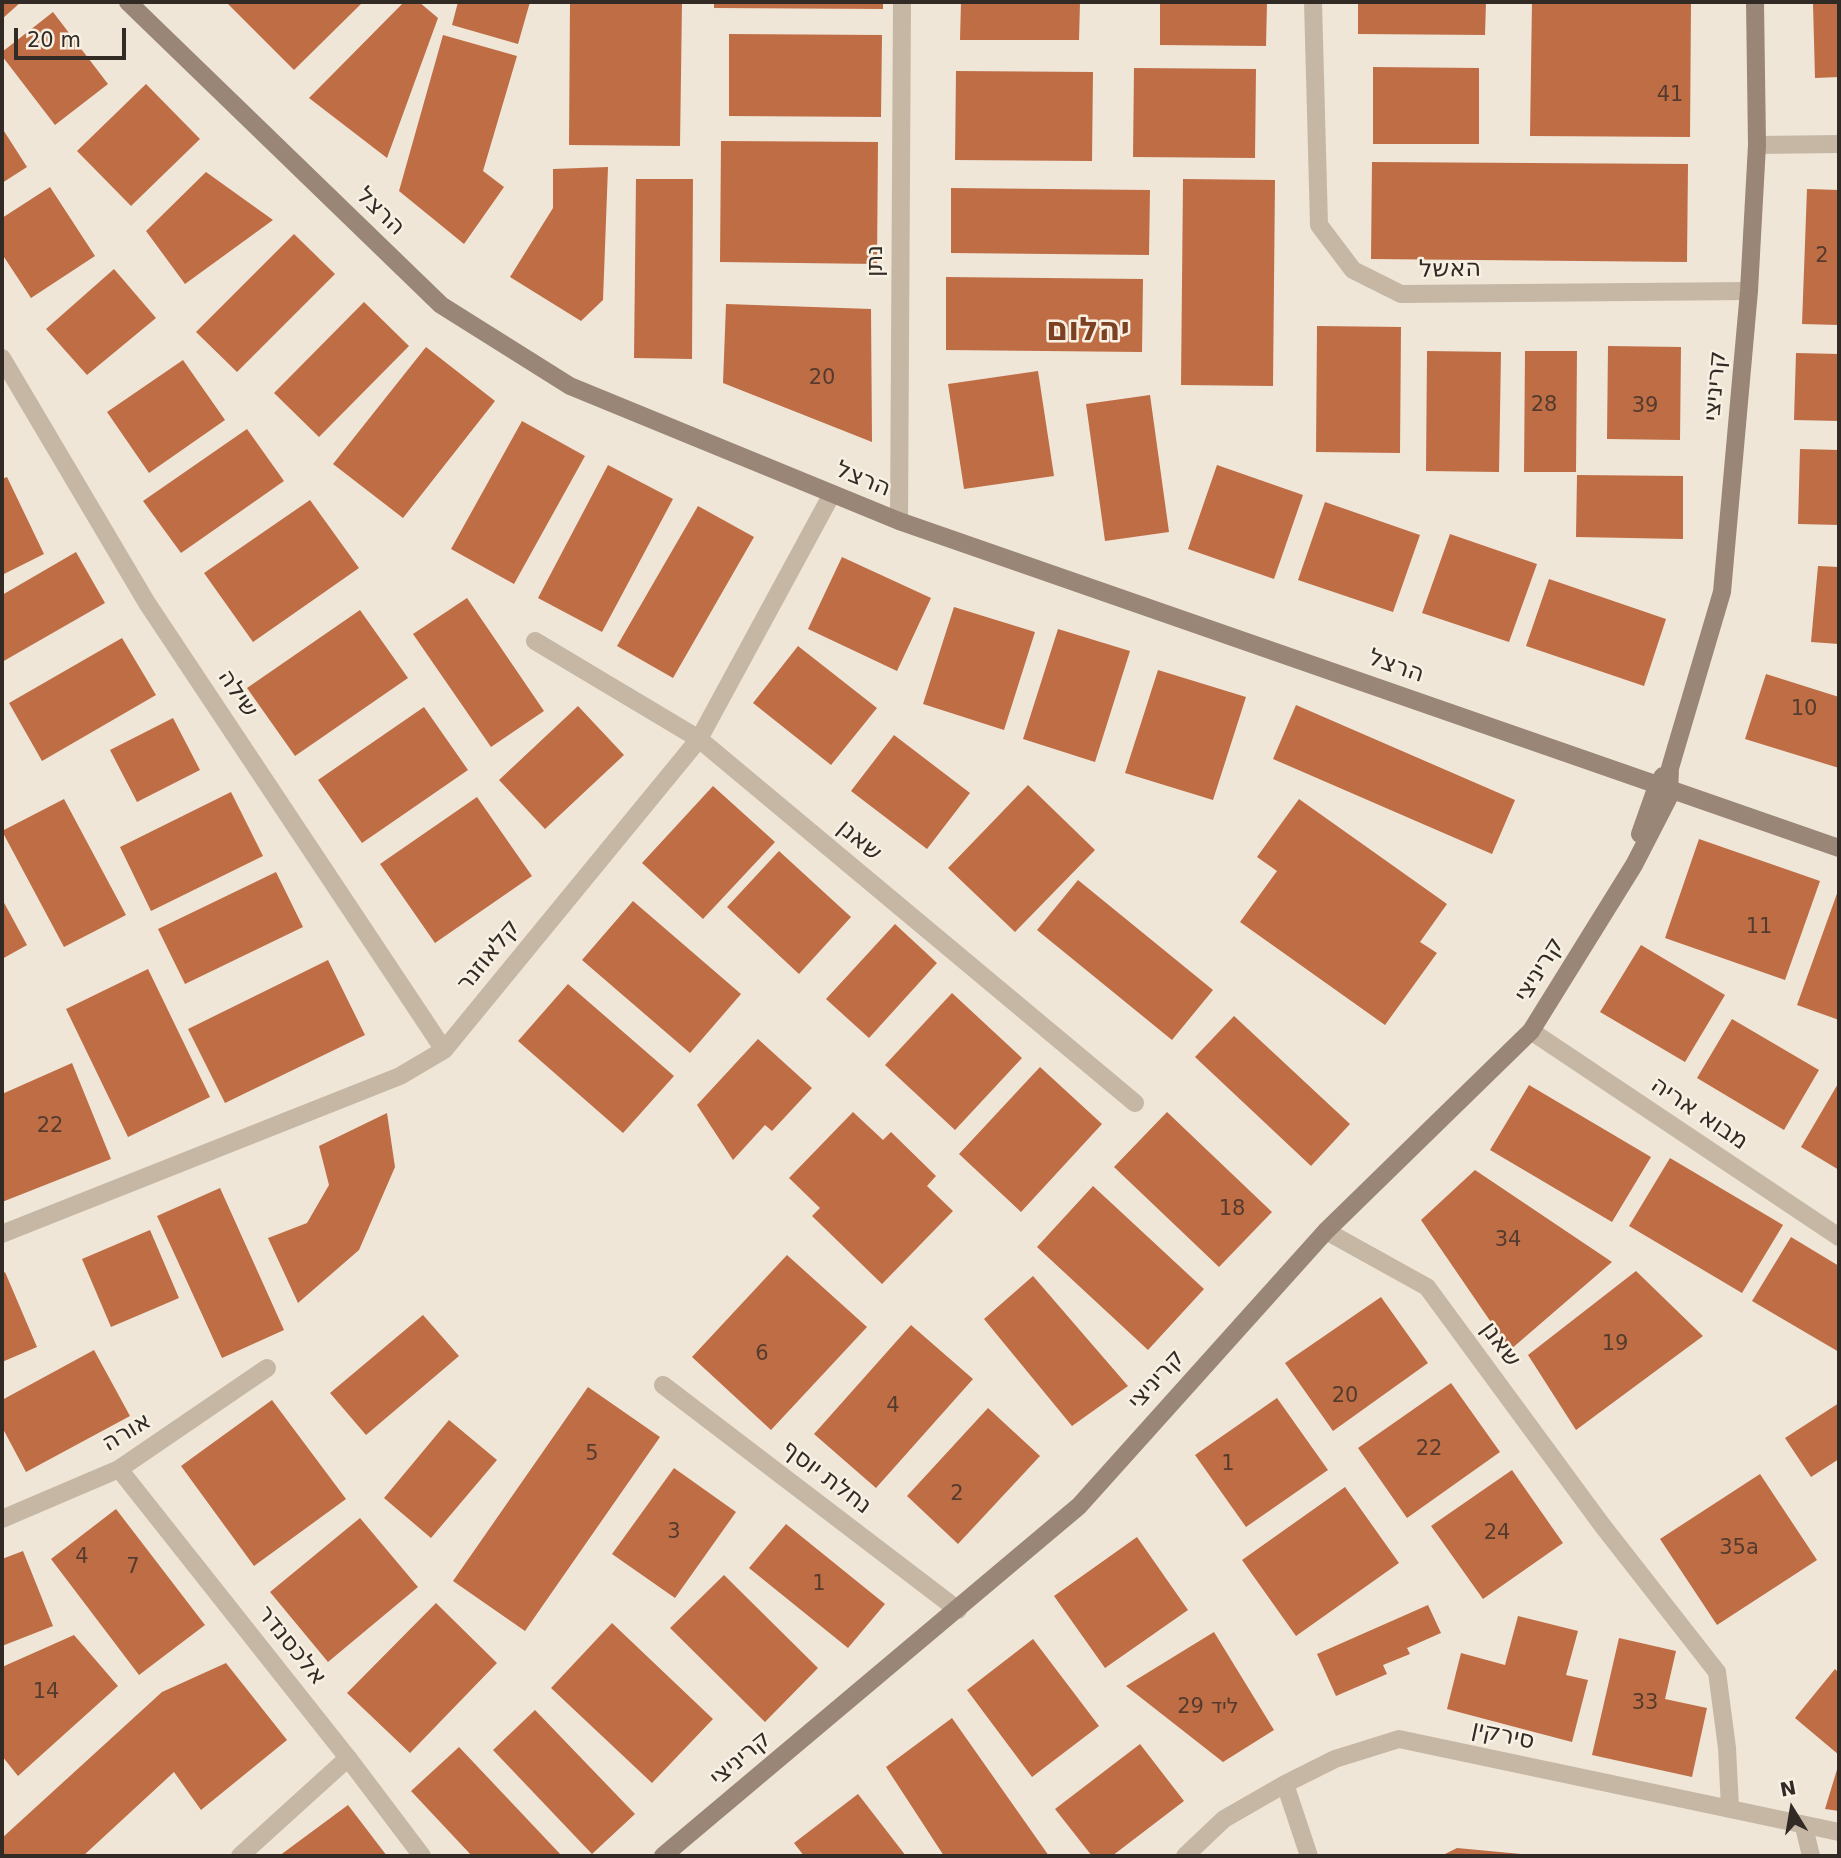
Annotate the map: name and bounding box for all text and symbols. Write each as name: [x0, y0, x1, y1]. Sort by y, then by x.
scale bar: [18, 14, 130, 58]
text: 20 m: [27, 28, 81, 52]
house number: 41: [1657, 83, 1683, 109]
street label: הרצל: [349, 182, 411, 242]
house number: 2: [1815, 244, 1829, 270]
street label: נתן: [862, 245, 890, 277]
street label: האשל: [1419, 255, 1481, 285]
district label: יהלום: [1046, 313, 1130, 351]
street label: קריניצי: [1699, 350, 1733, 422]
house number: 20: [809, 366, 835, 392]
house number: 28: [1531, 393, 1557, 419]
house number: 39: [1632, 394, 1658, 420]
street label: הרצל: [831, 456, 895, 504]
street label: הרצל: [1364, 644, 1428, 690]
street label: שילה: [211, 665, 263, 723]
house number: 10: [1791, 697, 1817, 723]
street label: שאנן: [831, 814, 887, 868]
street label: קלאוזנר: [451, 914, 527, 998]
house number: 11: [1746, 915, 1772, 941]
street label: קריניצי: [1509, 932, 1571, 1008]
street label: מבוא אריה: [1645, 1071, 1753, 1157]
house number: 22: [37, 1114, 63, 1140]
house number: 18: [1219, 1197, 1245, 1223]
house number: 34: [1495, 1228, 1521, 1254]
street label: שאנן: [1474, 1317, 1526, 1373]
house number: 19: [1602, 1332, 1628, 1358]
house number: 6: [755, 1342, 769, 1368]
street label: קריניצי: [1123, 1344, 1191, 1416]
house number: 20: [1332, 1384, 1358, 1410]
house number: 4: [886, 1394, 900, 1420]
street label: אורה: [97, 1407, 157, 1459]
street label: נחלת יוסף: [775, 1435, 877, 1521]
house number: 22: [1416, 1437, 1442, 1463]
house number: 5: [585, 1442, 599, 1468]
house number: 1: [1221, 1452, 1235, 1478]
house number: 2: [950, 1482, 964, 1508]
house number: 3: [667, 1520, 681, 1546]
house number: 24: [1484, 1521, 1510, 1547]
house number: 35a: [1719, 1536, 1759, 1562]
house number: 4: [75, 1545, 89, 1571]
house number: 7: [126, 1555, 140, 1581]
house number: 1: [812, 1572, 826, 1598]
street label: אלכסנדר: [250, 1600, 332, 1692]
house number: 14: [33, 1680, 59, 1706]
house number: 33: [1632, 1691, 1658, 1717]
house number: ליד 29: [1177, 1695, 1239, 1721]
street label: סירקין: [1469, 1715, 1537, 1757]
street label: קריניצי: [705, 1725, 777, 1793]
north arrow: [1757, 1774, 1827, 1844]
text: N: [1778, 1776, 1798, 1801]

